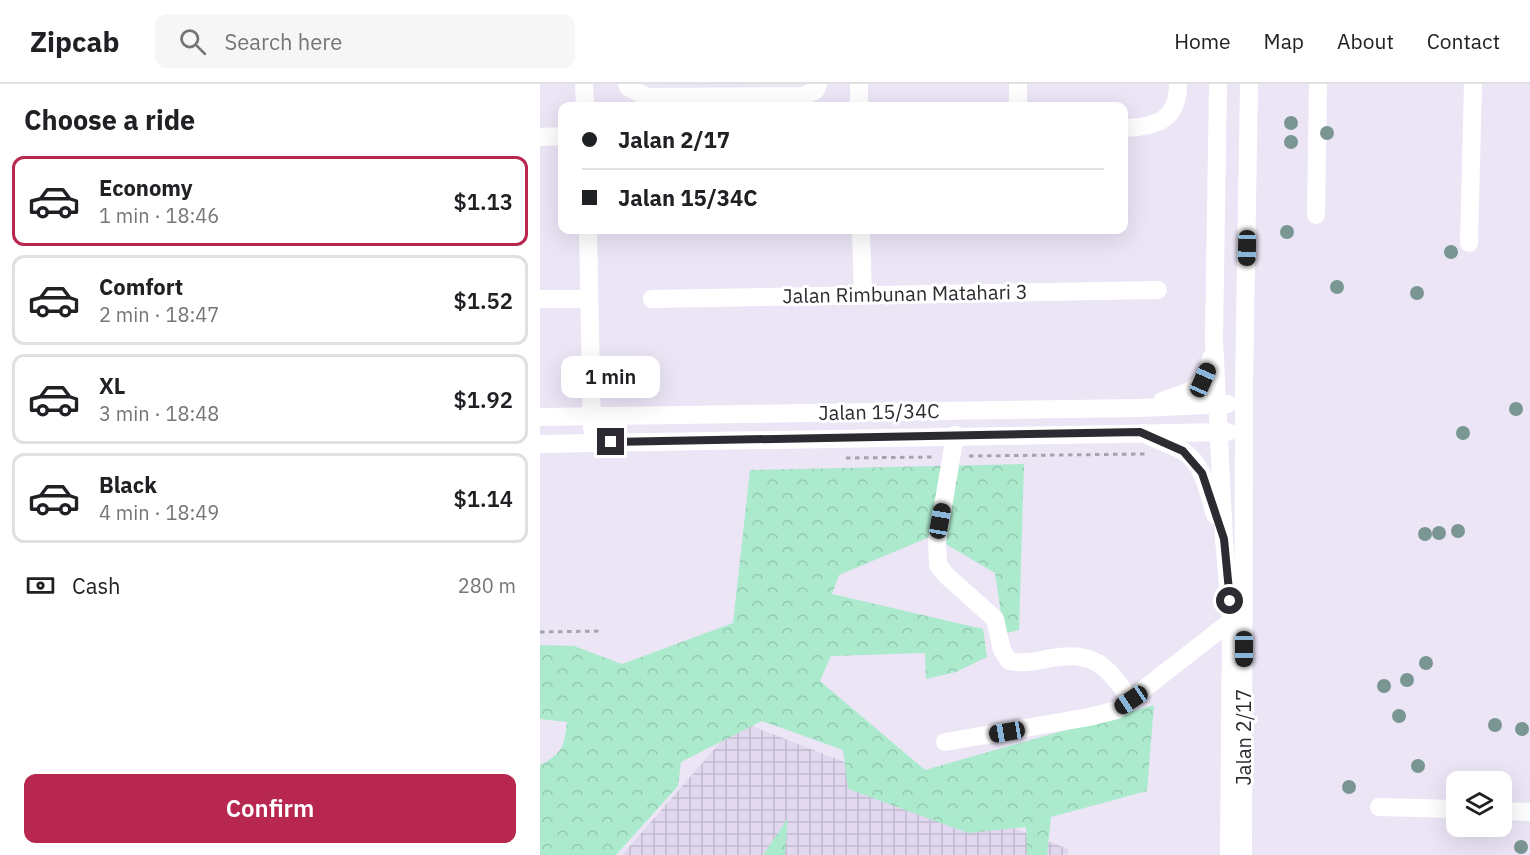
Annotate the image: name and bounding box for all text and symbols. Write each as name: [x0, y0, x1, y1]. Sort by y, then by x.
search box: [155, 14, 575, 68]
text: Zipcab: [30, 23, 119, 60]
icon: search: [176, 25, 209, 58]
text: Search here: [224, 27, 342, 56]
text: Home: [1174, 27, 1231, 55]
text: Map: [1264, 27, 1304, 55]
text: About: [1337, 27, 1394, 55]
text: Contact: [1427, 27, 1500, 55]
text: Choose a ride: [24, 102, 195, 137]
text: Jalan 2/17: [618, 125, 730, 154]
text: Economy: [99, 173, 193, 202]
icon: car: [27, 174, 81, 228]
text: Jalan 15/34C: [618, 183, 758, 212]
text: $1.13: [454, 187, 513, 216]
text: 1 min · 18:46: [99, 202, 219, 229]
car: [1238, 230, 1256, 266]
text: Comfort: [99, 272, 183, 301]
icon: car: [27, 273, 81, 327]
street label: Jalan Rimbunan Matahari 3: [782, 278, 1028, 309]
text: $1.52: [454, 286, 513, 315]
text: 2 min · 18:47: [99, 301, 219, 328]
callout: 1 min: [562, 355, 661, 397]
car: [1187, 360, 1219, 400]
text: 1 min: [585, 363, 636, 390]
text: XL: [99, 371, 125, 400]
icon: car: [27, 372, 81, 426]
text: $1.92: [454, 385, 513, 414]
street label: Jalan 15/34C: [818, 397, 940, 426]
text: 3 min · 18:48: [99, 400, 219, 427]
route end: [597, 428, 624, 455]
text: Black: [99, 470, 157, 499]
icon: car: [27, 471, 81, 525]
text: $1.14: [454, 484, 513, 513]
text: 4 min · 18:49: [99, 499, 219, 526]
car: [928, 502, 952, 540]
icon: cash: [24, 569, 57, 602]
text: Cash: [72, 571, 121, 600]
text: 280 m: [458, 572, 516, 599]
route start: [1216, 587, 1243, 614]
car: [1235, 631, 1253, 667]
car: [1111, 682, 1151, 718]
street label: Jalan 2/17: [1230, 689, 1257, 785]
car: [988, 720, 1026, 744]
map controls: [1446, 771, 1512, 837]
button: layers: [1446, 771, 1512, 837]
button: Confirm: [24, 774, 516, 843]

